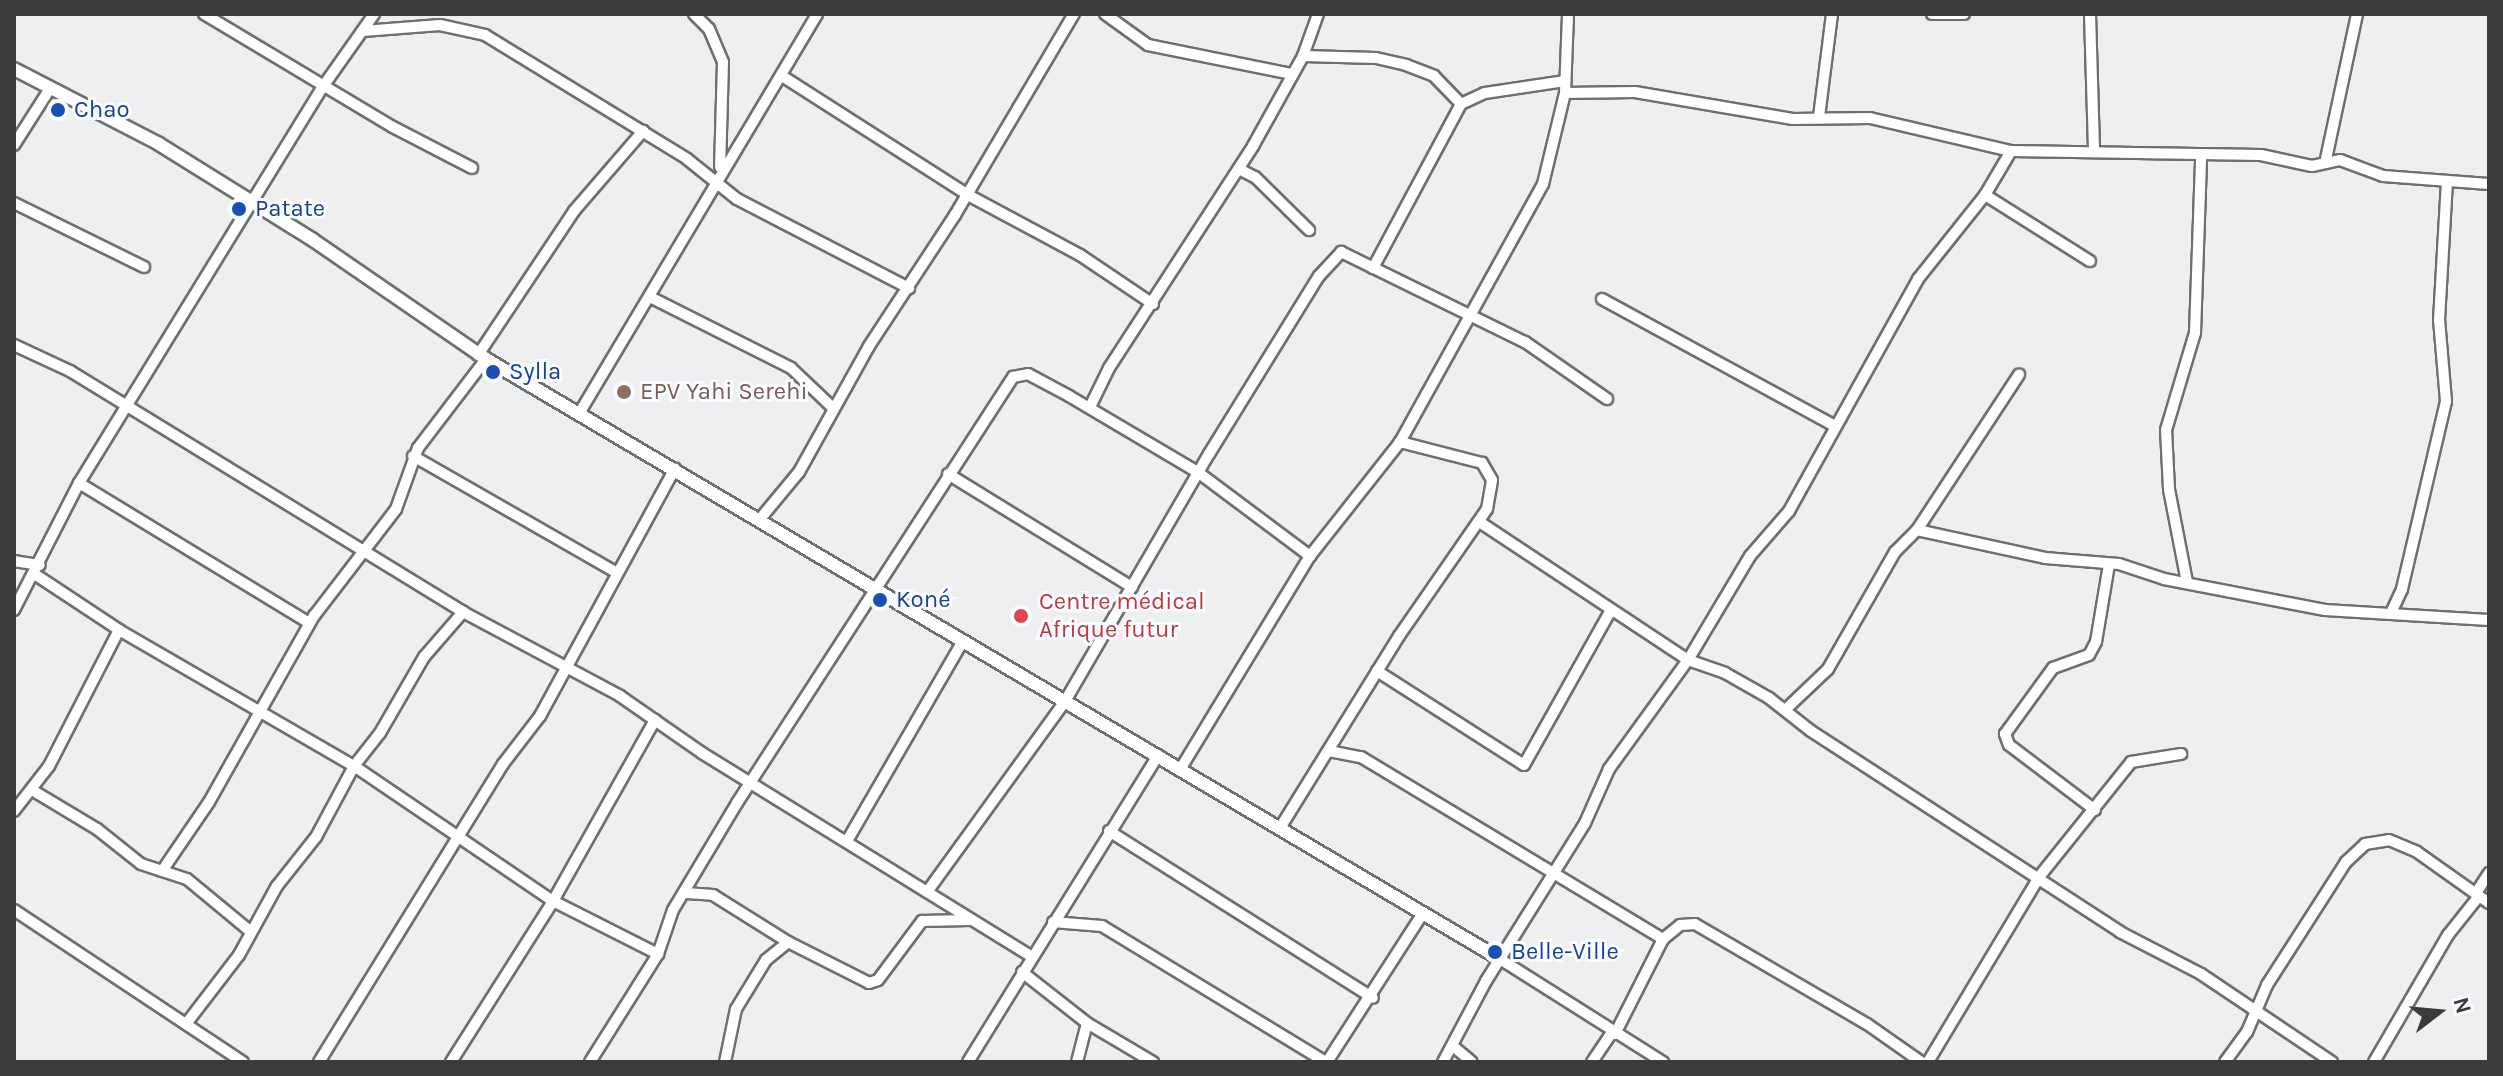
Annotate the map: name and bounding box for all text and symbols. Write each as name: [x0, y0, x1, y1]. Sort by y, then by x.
place label: Chao: [74, 96, 130, 124]
marker: Chao: [49, 101, 67, 119]
place label: Patate: [255, 195, 325, 223]
marker: Patate: [230, 200, 248, 218]
place label: Sylla: [509, 358, 561, 386]
marker: Sylla: [484, 363, 502, 381]
place label: EPV Yahi Serehi: [640, 378, 808, 406]
marker: EPV Yahi Serehi: [615, 383, 633, 401]
place label: Koné: [896, 586, 951, 614]
place label: Centre médical Afrique futur: [1039, 588, 1205, 644]
marker: Koné: [871, 591, 889, 609]
marker: Centre médical Afrique futur: [1010, 605, 1032, 627]
place label: Belle-Ville: [1511, 938, 1619, 966]
marker: Belle-Ville: [1486, 943, 1504, 961]
north arrow: [2399, 972, 2479, 1052]
text: N: [2447, 994, 2477, 1017]

